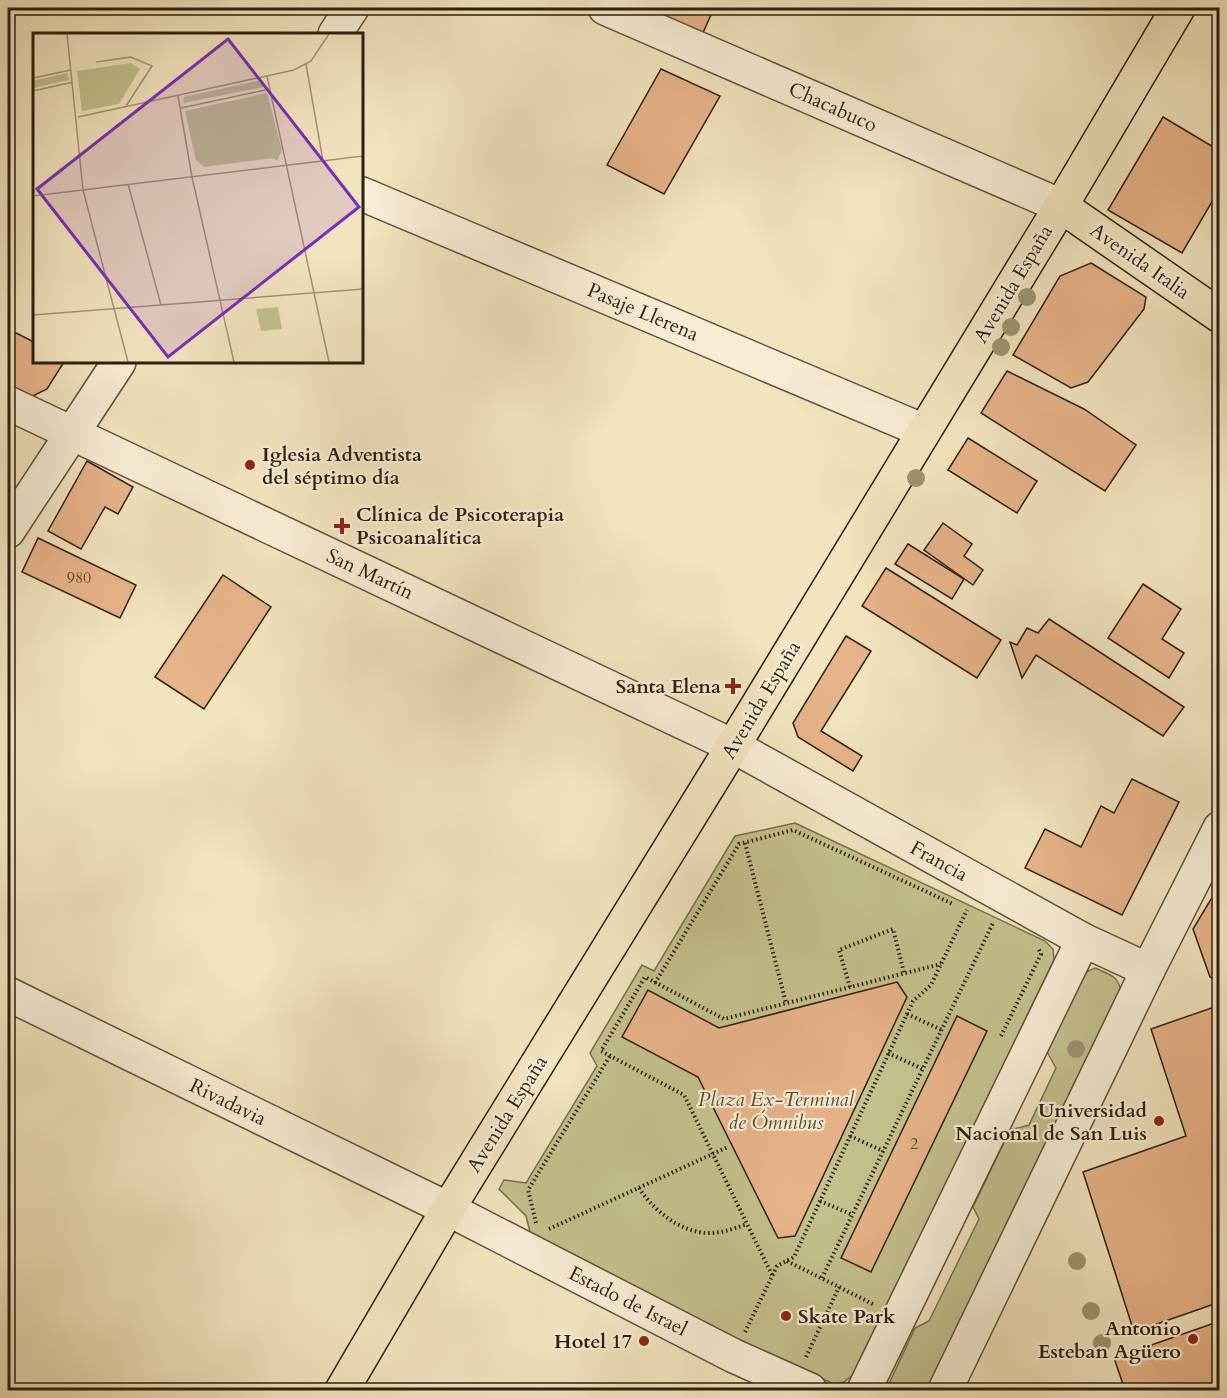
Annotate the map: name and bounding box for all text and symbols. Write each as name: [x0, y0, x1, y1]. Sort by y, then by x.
inset map: [33, 33, 363, 363]
street label: Chacabuco: [784, 75, 882, 139]
street label: Avenida Italia: [1085, 217, 1196, 306]
street label: Avenida España: [967, 220, 1059, 348]
street label: Pasaje Llerena: [583, 276, 703, 348]
place label: Iglesia Adventista del séptimo día: [262, 441, 422, 491]
marker: Iglesia Adventista del séptimo día: [243, 458, 257, 472]
place label: Clínica de Psicoterapia Psicoanalítica: [356, 501, 564, 551]
marker: Clínica de Psicoterapia Psicoanalítica: [333, 517, 351, 535]
street label: San Martín: [322, 542, 419, 606]
house number: 980: [67, 567, 91, 589]
street label: Avenida España: [715, 636, 807, 764]
place label: Santa Elena: [616, 673, 721, 700]
marker: Santa Elena: [726, 679, 740, 693]
street label: Francia: [905, 834, 973, 888]
street label: Avenida España: [460, 1050, 554, 1178]
street label: Rivadavia: [185, 1072, 271, 1132]
park label: Plaza Ex-Terminal de Ómnibus: [698, 1086, 854, 1136]
place label: Universidad Nacional de San Luis: [955, 1097, 1148, 1147]
marker: Universidad Nacional de San Luis: [1152, 1114, 1166, 1128]
house number: 2: [910, 1133, 918, 1155]
street label: Estado de Israel: [564, 1260, 692, 1342]
place label: Skate Park: [798, 1303, 896, 1330]
marker: Skate Park: [779, 1309, 793, 1323]
place label: Antonio Esteban Agüero: [1038, 1315, 1181, 1365]
place label: Hotel 17: [554, 1328, 632, 1355]
marker: Antonio Esteban Agüero: [1186, 1332, 1200, 1346]
marker: Hotel 17: [637, 1334, 651, 1348]

